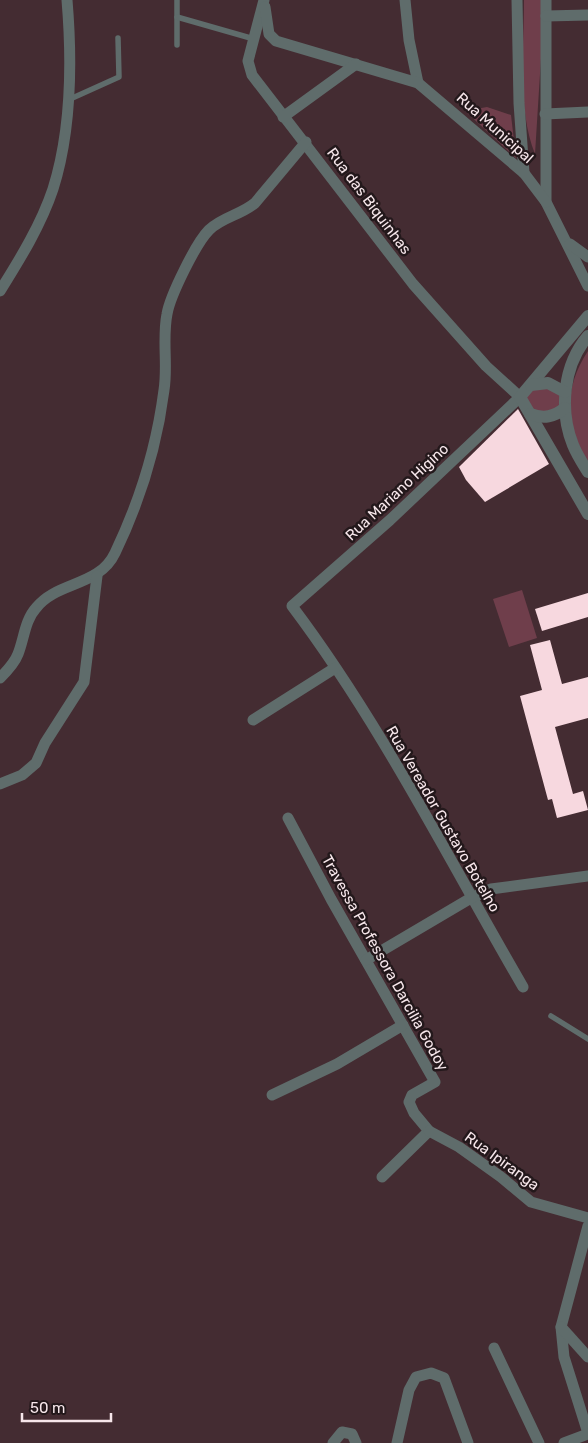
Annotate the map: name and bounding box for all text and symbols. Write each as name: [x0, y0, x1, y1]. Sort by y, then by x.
street label: Rua Municipal: [453, 89, 537, 167]
street label: Rua das Biquinhas: [323, 144, 415, 258]
street label: Rua Mariano Higino: [342, 440, 452, 544]
street label: Rua Vereador Gustavo Botelho: [382, 723, 504, 915]
street label: Travessa Professora Darcilia Godoy: [318, 852, 452, 1074]
street label: Rua Ipiranga: [461, 1128, 543, 1194]
scale bar: [22, 1390, 111, 1422]
text: 50 m: [30, 1399, 65, 1417]

